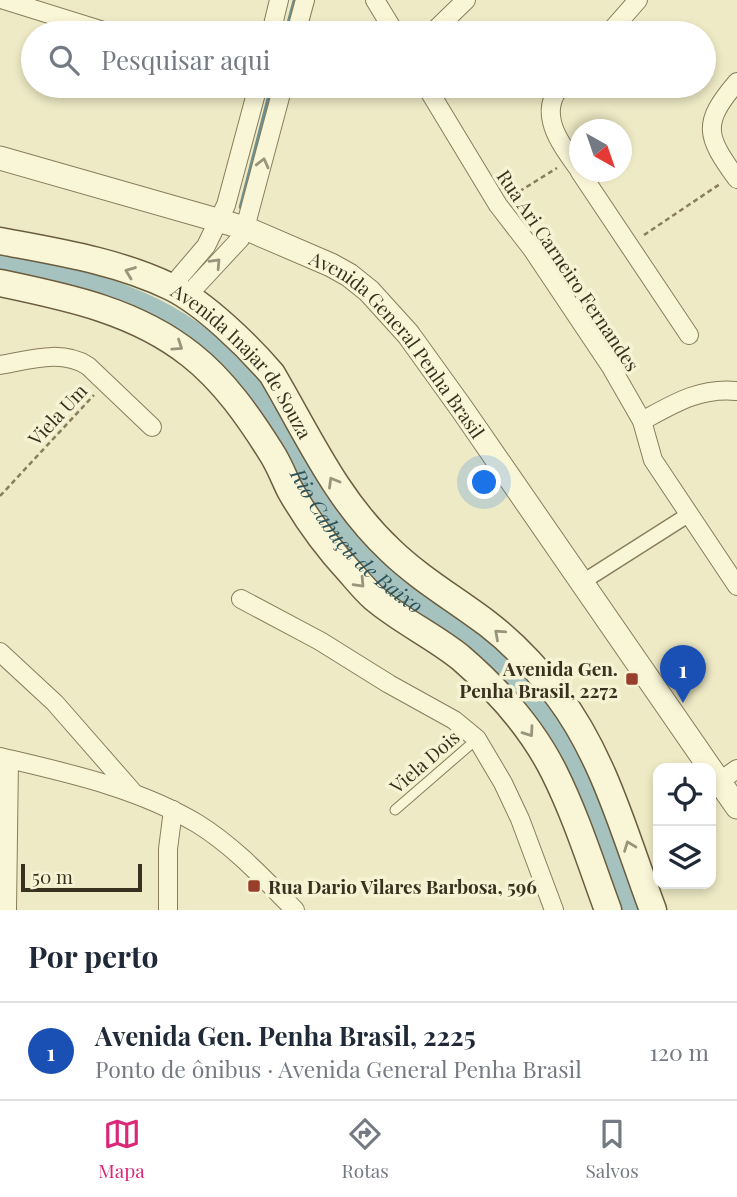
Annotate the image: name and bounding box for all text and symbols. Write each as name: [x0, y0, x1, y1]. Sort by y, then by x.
search box: [21, 21, 716, 98]
icon: search: [45, 41, 83, 79]
text: Pesquisar aqui: [101, 42, 270, 77]
north arrow: [569, 119, 632, 182]
one-way arrow: [255, 157, 269, 169]
street label: Rua Ari Carneiro Fernandes: [492, 164, 646, 376]
street label: Avenida General Penha Brasil: [305, 244, 491, 443]
one-way arrow: [208, 258, 220, 271]
one-way arrow: [125, 266, 137, 280]
street label: Avenida Inajar de Souza: [166, 276, 319, 444]
one-way arrow: [170, 338, 183, 350]
street label: Viela Um: [21, 377, 92, 451]
water label: Rio Cabuçu de Baixo: [285, 462, 429, 619]
your location: [467, 465, 501, 499]
one-way arrow: [328, 476, 341, 489]
one-way arrow: [351, 575, 364, 588]
one-way arrow: [494, 630, 507, 642]
pin: 1: [660, 645, 706, 703]
place label: Avenida Gen. Penha Brasil, 2272: [459, 655, 618, 703]
marker: Avenida Gen. Penha Brasil, 2272: [624, 671, 640, 687]
street label: Viela Dois: [383, 724, 464, 799]
one-way arrow: [521, 724, 533, 737]
map controls: [653, 763, 716, 889]
button: locate: [653, 763, 716, 826]
button: layers: [653, 826, 716, 889]
one-way arrow: [623, 841, 637, 853]
scale bar: [21, 861, 142, 893]
text: 50 m: [32, 863, 73, 889]
place label: Rua Dario Vilares Barbosa, 596: [268, 873, 537, 899]
marker: Rua Dario Vilares Barbosa, 596: [246, 878, 262, 894]
text: Por perto: [28, 936, 158, 976]
text: Avenida Gen. Penha Brasil, 2225: [95, 1018, 476, 1053]
text: 1: [47, 1036, 55, 1067]
text: 120 m: [650, 1036, 709, 1067]
text: Ponto de ônibus · Avenida General Penha Brasil: [95, 1053, 582, 1084]
tab: Mapa: [98, 1115, 145, 1183]
tab: Rotas: [341, 1115, 389, 1183]
tab: Salvos: [585, 1115, 639, 1183]

